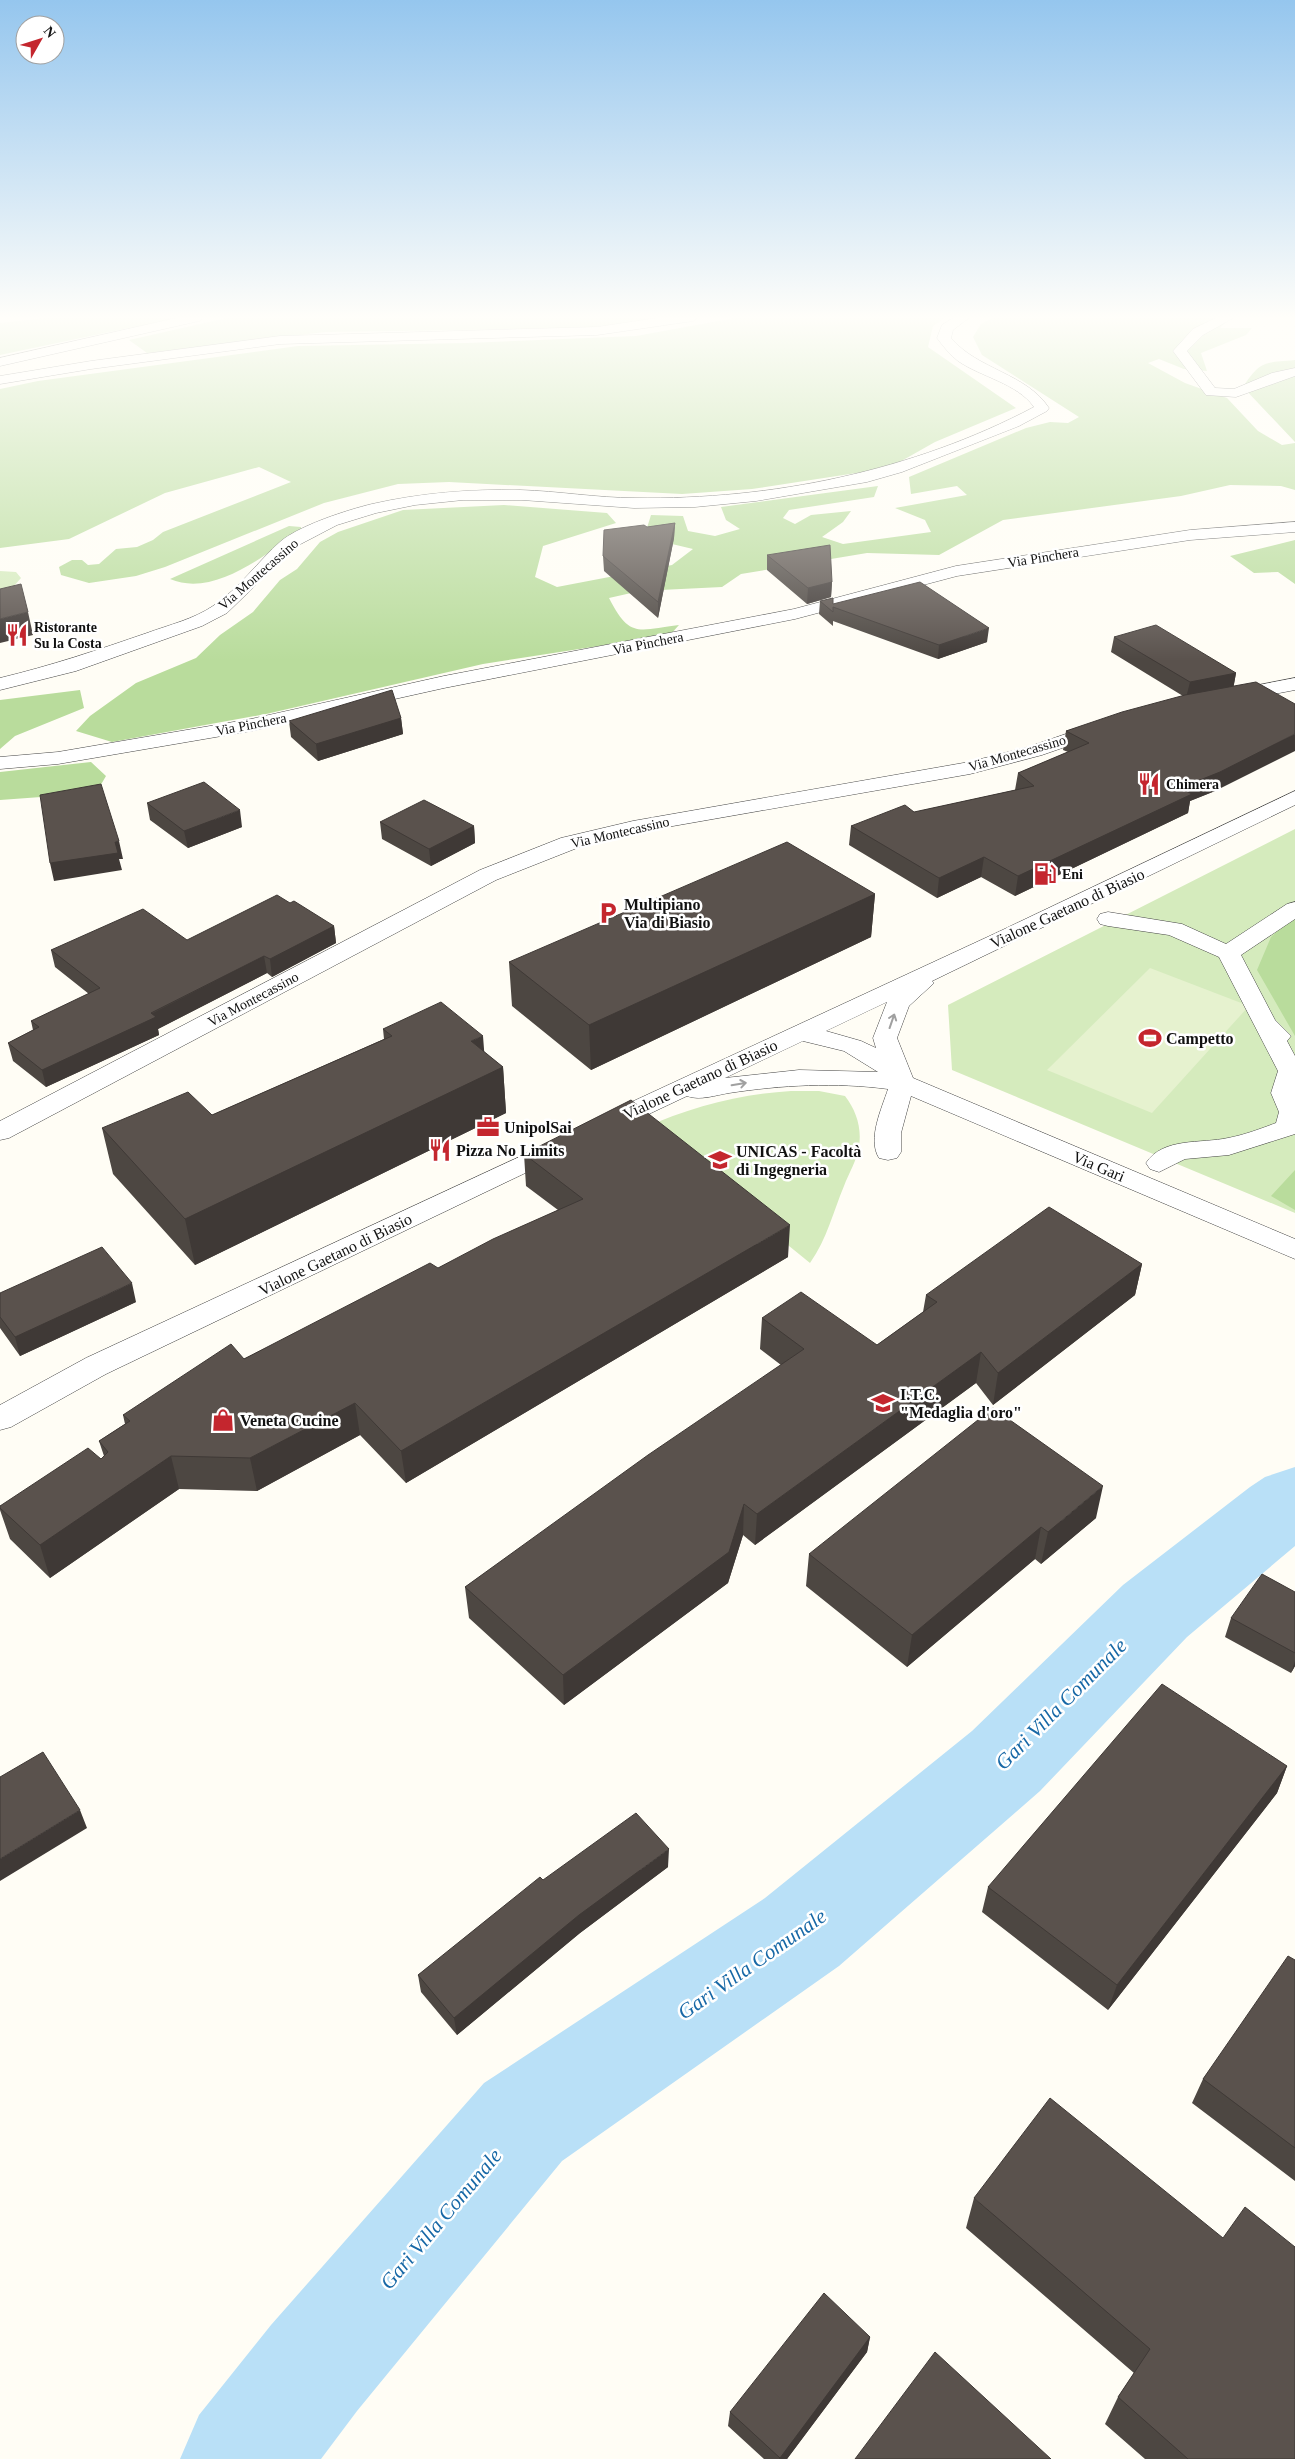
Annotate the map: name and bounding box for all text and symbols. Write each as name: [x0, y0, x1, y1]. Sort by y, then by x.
north arrow: [15, 15, 65, 65]
text: N: [41, 23, 59, 41]
street label: Via Montecassino: [215, 536, 301, 613]
street label: Via Pinchera: [1006, 544, 1081, 571]
place label: Ristorante Su la Costa: [34, 620, 102, 651]
restaurant icon: Ristorante Su la Costa: [4, 622, 30, 648]
street label: Via Pinchera: [611, 629, 686, 658]
street label: Via Pinchera: [214, 710, 289, 739]
street label: Via Montecassino: [967, 732, 1068, 775]
restaurant icon: Chimera: [1136, 771, 1162, 797]
place label: Chimera: [1166, 777, 1219, 792]
street label: Via Montecassino: [569, 814, 671, 851]
fuel station icon: Eni: [1032, 861, 1058, 887]
street label: Vialone Gaetano di Biasio: [987, 865, 1147, 952]
place label: Eni: [1062, 867, 1083, 882]
place label: Multipiano Via di Biasio: [624, 896, 711, 931]
parking icon: Multipiano Via di Biasio: [595, 900, 621, 926]
street label: Via Montecassino: [205, 969, 301, 1030]
one-way arrow: [888, 1013, 897, 1029]
sports icon: Campetto: [1137, 1025, 1163, 1051]
place label: Campetto: [1166, 1030, 1234, 1048]
street label: Vialone Gaetano di Biasio: [620, 1036, 780, 1123]
one-way arrow: [730, 1078, 746, 1088]
office icon: UnipolSai: [475, 1114, 501, 1140]
place label: UnipolSai: [504, 1119, 572, 1137]
restaurant icon: Pizza No Limits: [427, 1137, 453, 1163]
place label: Pizza No Limits: [456, 1142, 564, 1159]
place label: UNICAS - Facoltà di Ingegneria: [736, 1143, 861, 1179]
school or university icon: UNICAS - Facoltà di Ingegneria: [707, 1147, 733, 1173]
street label: Via Gari: [1070, 1148, 1128, 1185]
street label: Vialone Gaetano di Biasio: [256, 1210, 415, 1299]
place label: I.T.C. "Medaglia d'oro": [900, 1386, 1022, 1422]
school or university icon: I.T.C. "Medaglia d'oro": [870, 1390, 896, 1416]
shop icon: Veneta Cucine: [210, 1407, 236, 1433]
place label: Veneta Cucine: [240, 1412, 339, 1429]
water label: Gari Villa Comunale: [990, 1633, 1132, 1775]
water label: Gari Villa Comunale: [673, 1904, 831, 2024]
water label: Gari Villa Comunale: [375, 2144, 507, 2294]

